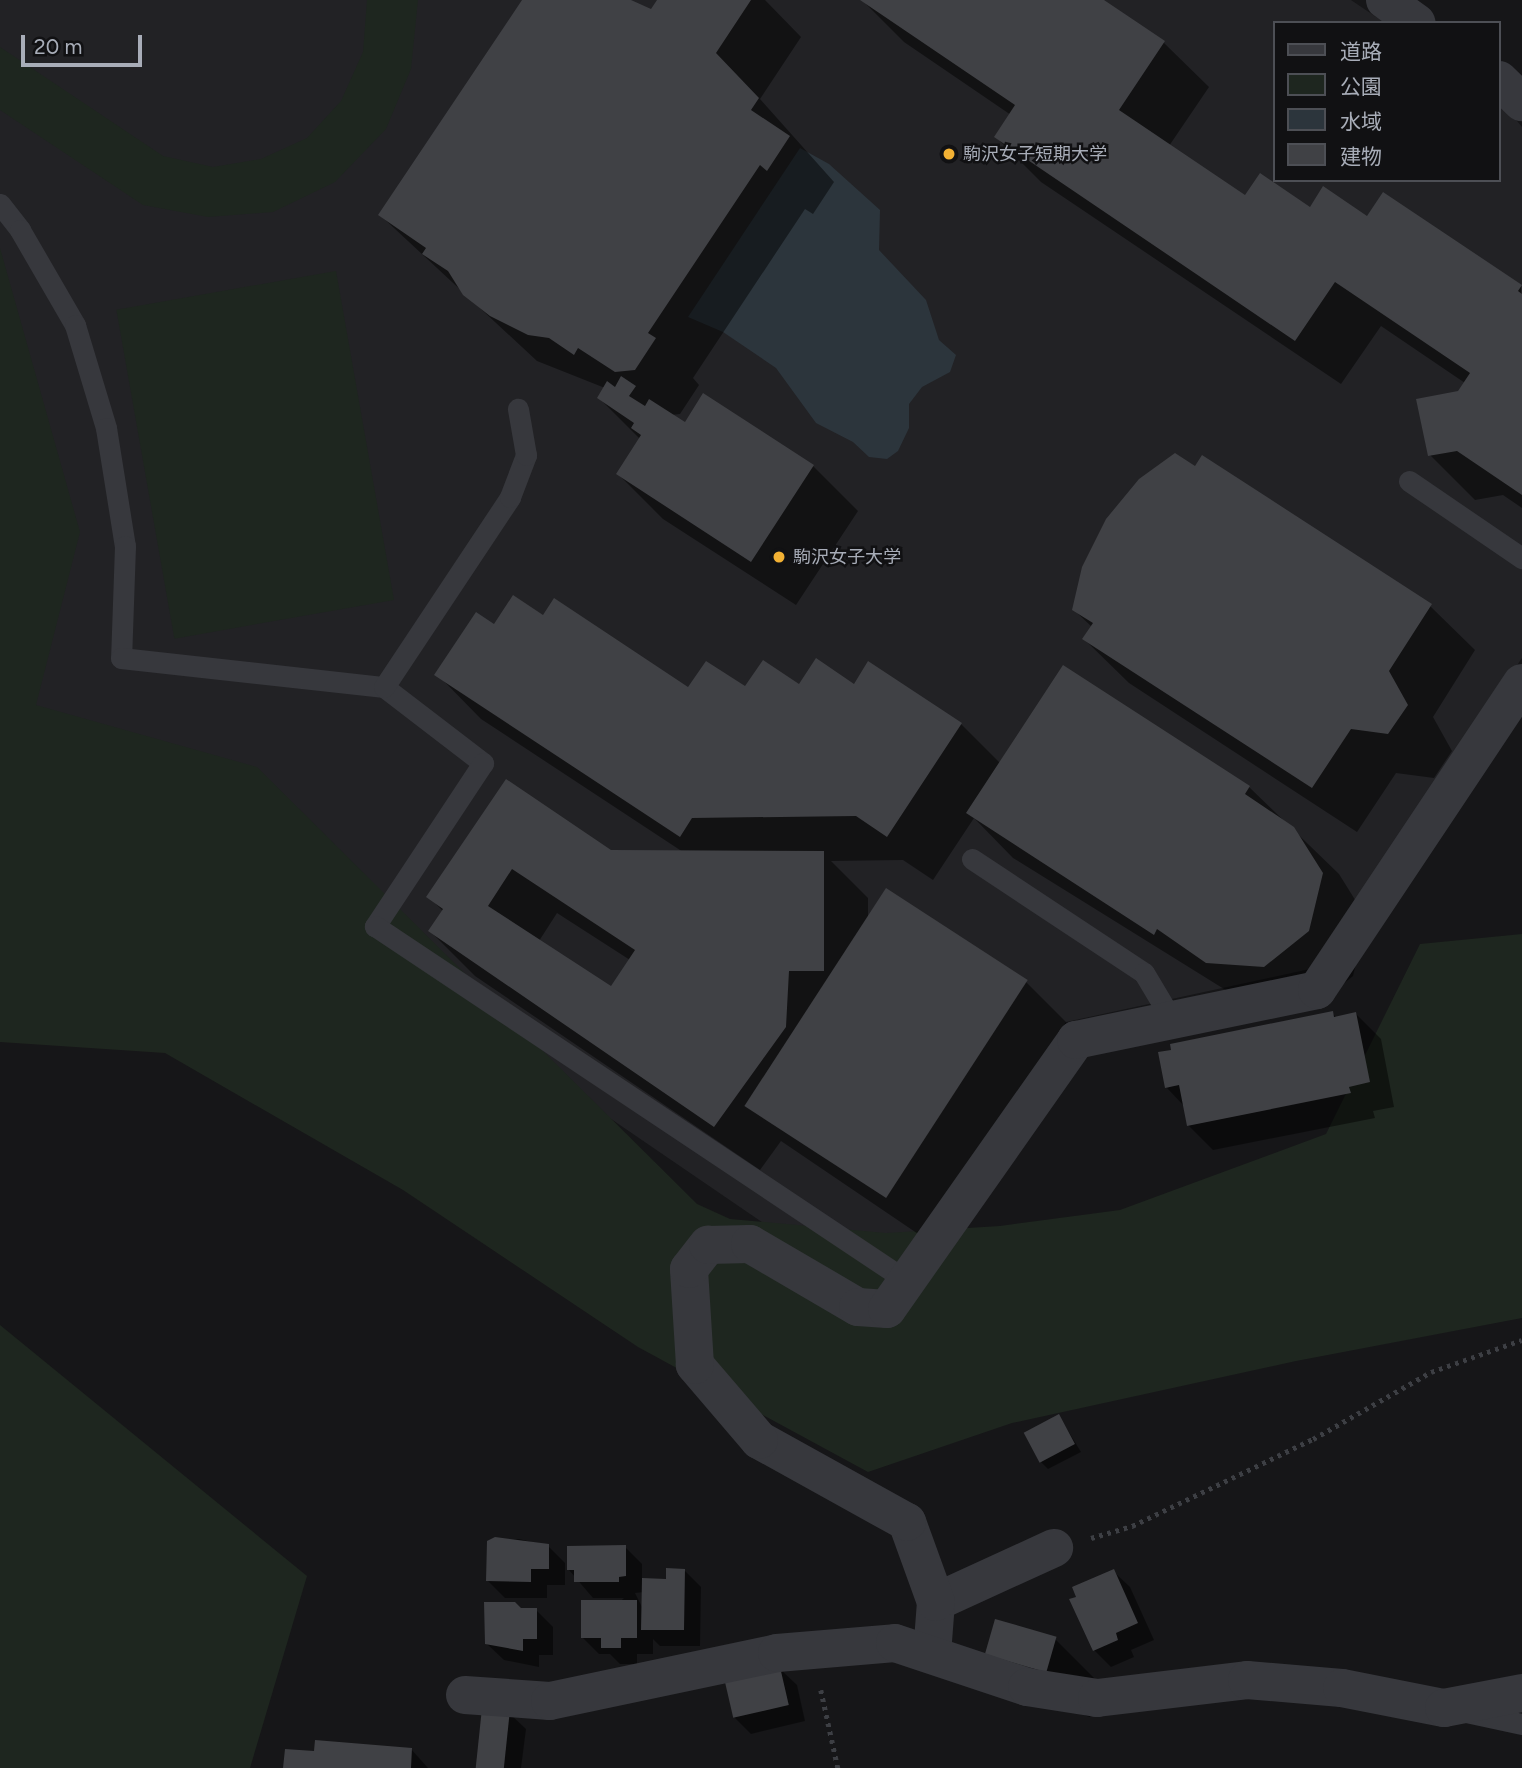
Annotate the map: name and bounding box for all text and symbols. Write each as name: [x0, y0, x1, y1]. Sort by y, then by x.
scale bar: [24, 21, 145, 65]
legend: [1274, 21, 1501, 182]
text: 20 m: [34, 34, 82, 59]
text: 道路: [1340, 39, 1382, 64]
text: 公園: [1340, 74, 1382, 99]
text: 水域: [1340, 109, 1382, 134]
place label: 駒沢女子短期大学: [963, 143, 1107, 165]
text: 建物: [1340, 144, 1382, 169]
marker: 駒沢女子短期大学: [941, 146, 957, 162]
place label: 駒沢女子大学: [793, 546, 901, 568]
marker: 駒沢女子大学: [771, 549, 787, 565]

